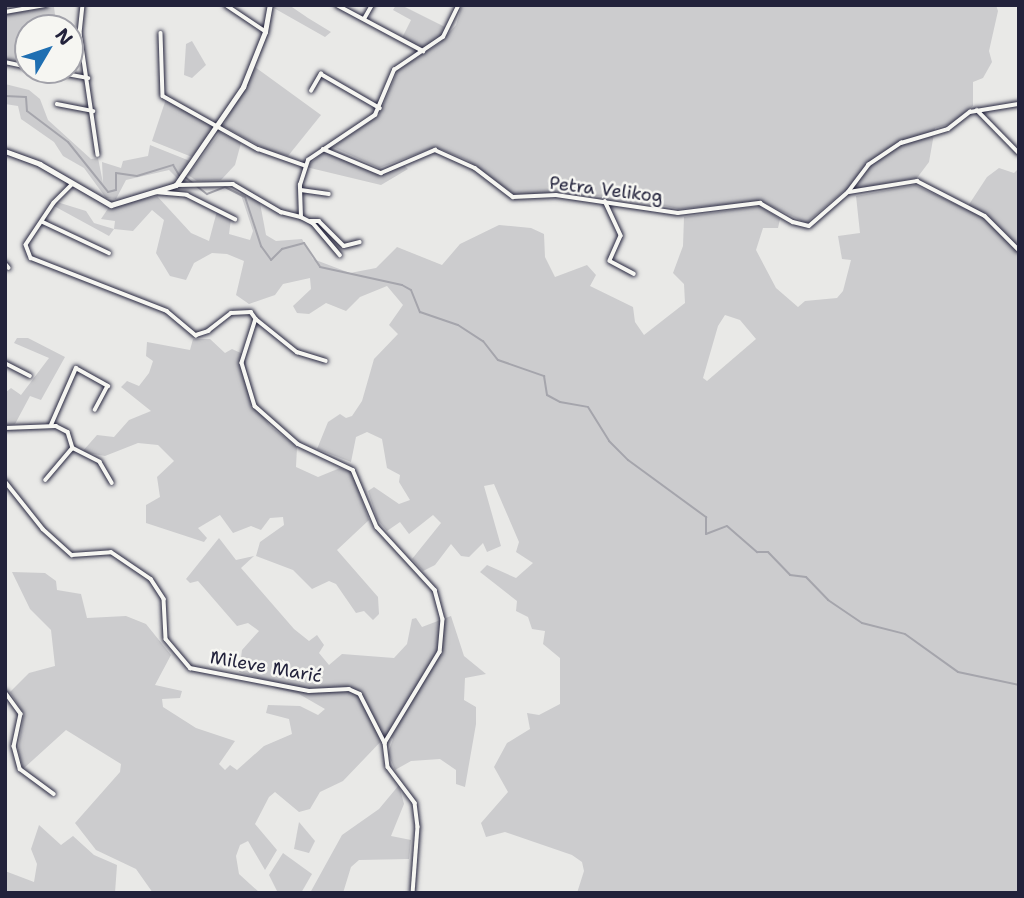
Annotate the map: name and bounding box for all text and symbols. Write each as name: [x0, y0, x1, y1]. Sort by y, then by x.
north arrow: [14, 14, 84, 84]
text: N: [50, 23, 79, 50]
street label: Petra Velikog: [548, 172, 664, 208]
street label: Mileve Marić: [208, 647, 324, 687]

